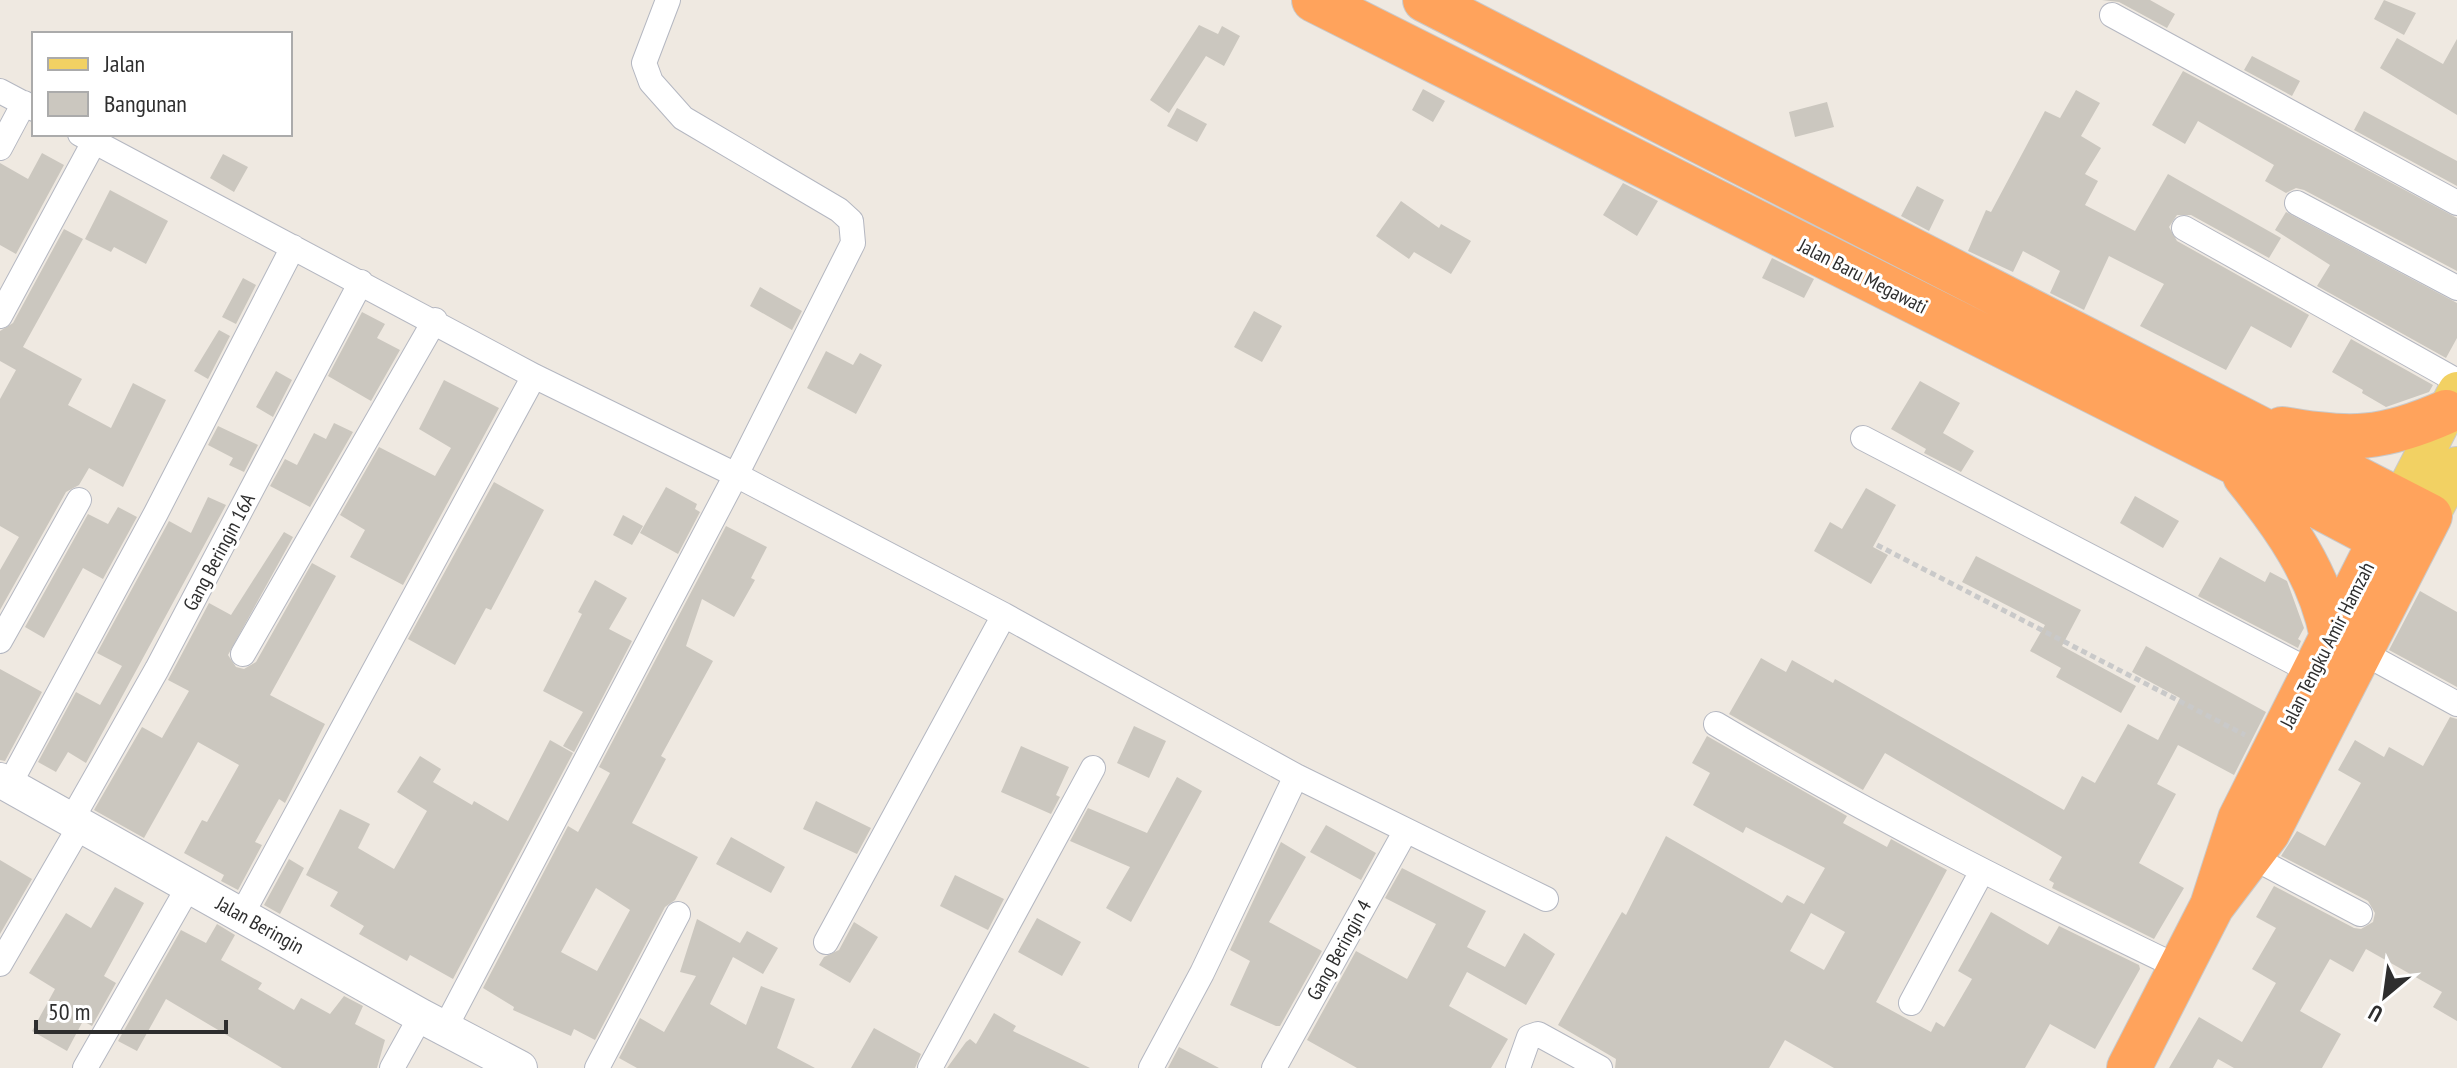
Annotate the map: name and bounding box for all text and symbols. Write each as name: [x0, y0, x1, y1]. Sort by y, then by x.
legend: [32, 32, 292, 136]
text: Jalan: [103, 48, 145, 79]
text: Bangunan: [104, 88, 187, 119]
street label: Jalan Baru Megawati: [1793, 232, 1932, 320]
street label: Gang Beringin 16A: [177, 488, 261, 615]
street label: Jalan Tengku Amir Hamzah: [2273, 558, 2380, 733]
street label: Jalan Beringin: [211, 890, 309, 960]
street label: Gang Beringin 4: [1301, 895, 1377, 1005]
north arrow: [2345, 956, 2425, 1036]
scale bar: [36, 984, 226, 1034]
text: 50 m: [48, 996, 90, 1027]
text: U: [2364, 998, 2387, 1028]

